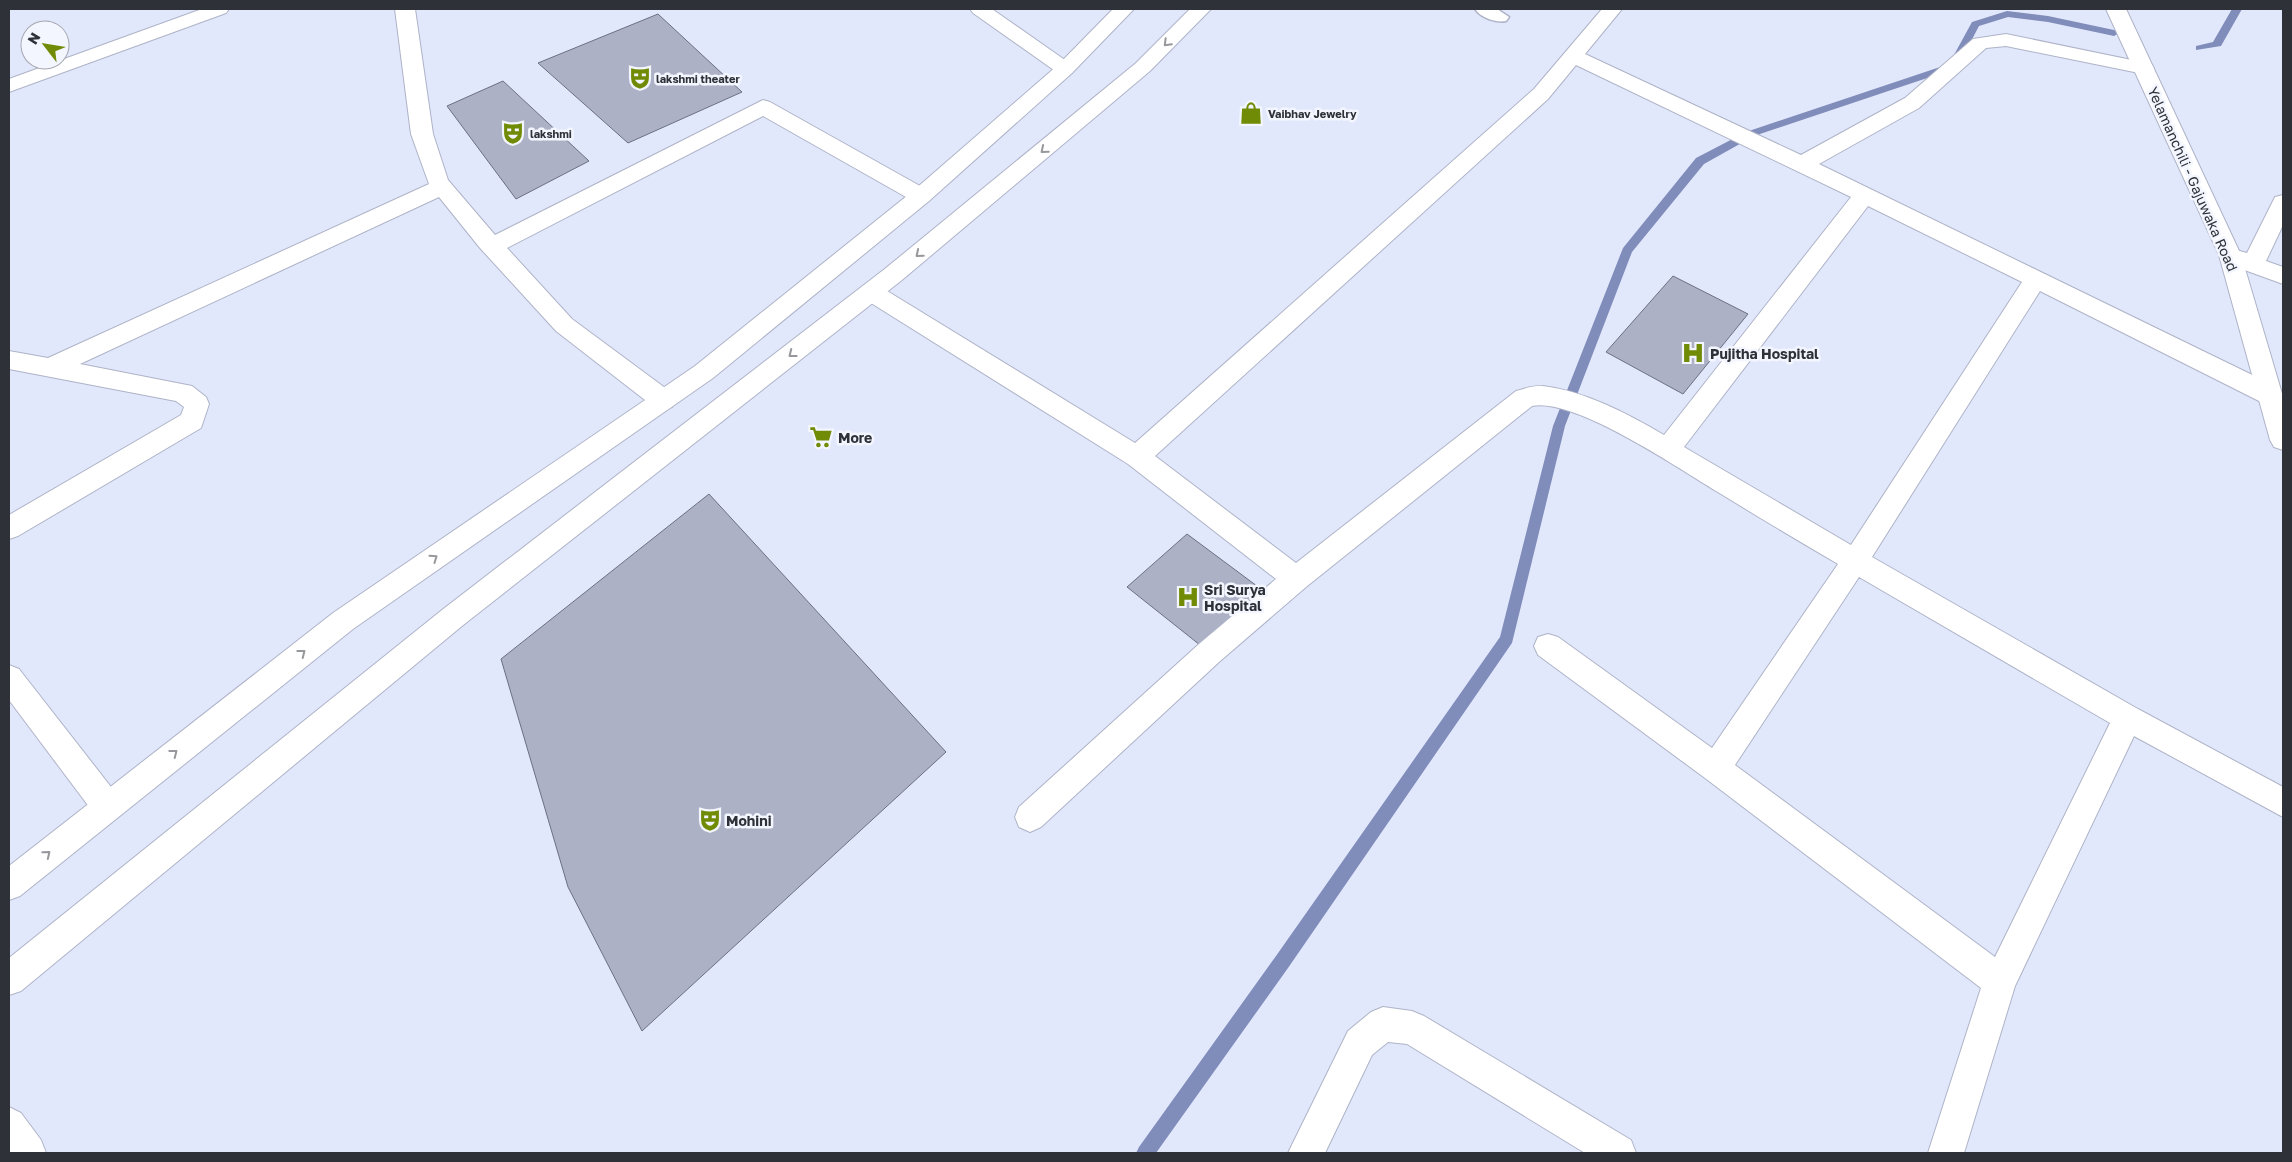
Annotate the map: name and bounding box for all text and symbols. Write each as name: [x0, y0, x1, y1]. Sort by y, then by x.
north arrow: [20, 20, 70, 70]
text: N: [23, 29, 43, 47]
one-way arrow: [1164, 37, 1173, 46]
theatre icon: lakshmi theater: [627, 65, 653, 91]
place label: lakshmi theater: [656, 72, 740, 85]
street label: Yelamanchili - Gajuwaka Road: [2145, 84, 2241, 274]
shop icon: Vaibhav Jewelry: [1238, 100, 1264, 126]
place label: Vaibhav Jewelry: [1268, 107, 1357, 120]
theatre icon: lakshmi: [500, 120, 526, 146]
place label: lakshmi: [530, 127, 572, 140]
one-way arrow: [1041, 144, 1050, 153]
one-way arrow: [916, 248, 925, 256]
hospital icon: Pujitha Hospital: [1680, 340, 1706, 366]
place label: Pujitha Hospital: [1710, 345, 1819, 362]
one-way arrow: [789, 349, 798, 357]
supermarket icon: More: [808, 424, 834, 450]
place label: More: [838, 429, 872, 446]
one-way arrow: [428, 555, 438, 564]
place label: Sri Surya Hospital: [1204, 581, 1266, 614]
hospital icon: Sri Surya Hospital: [1175, 584, 1201, 610]
one-way arrow: [296, 651, 305, 659]
one-way arrow: [168, 751, 177, 759]
theatre icon: Mohini: [697, 807, 723, 833]
place label: Mohini: [726, 812, 772, 829]
one-way arrow: [41, 852, 50, 860]

